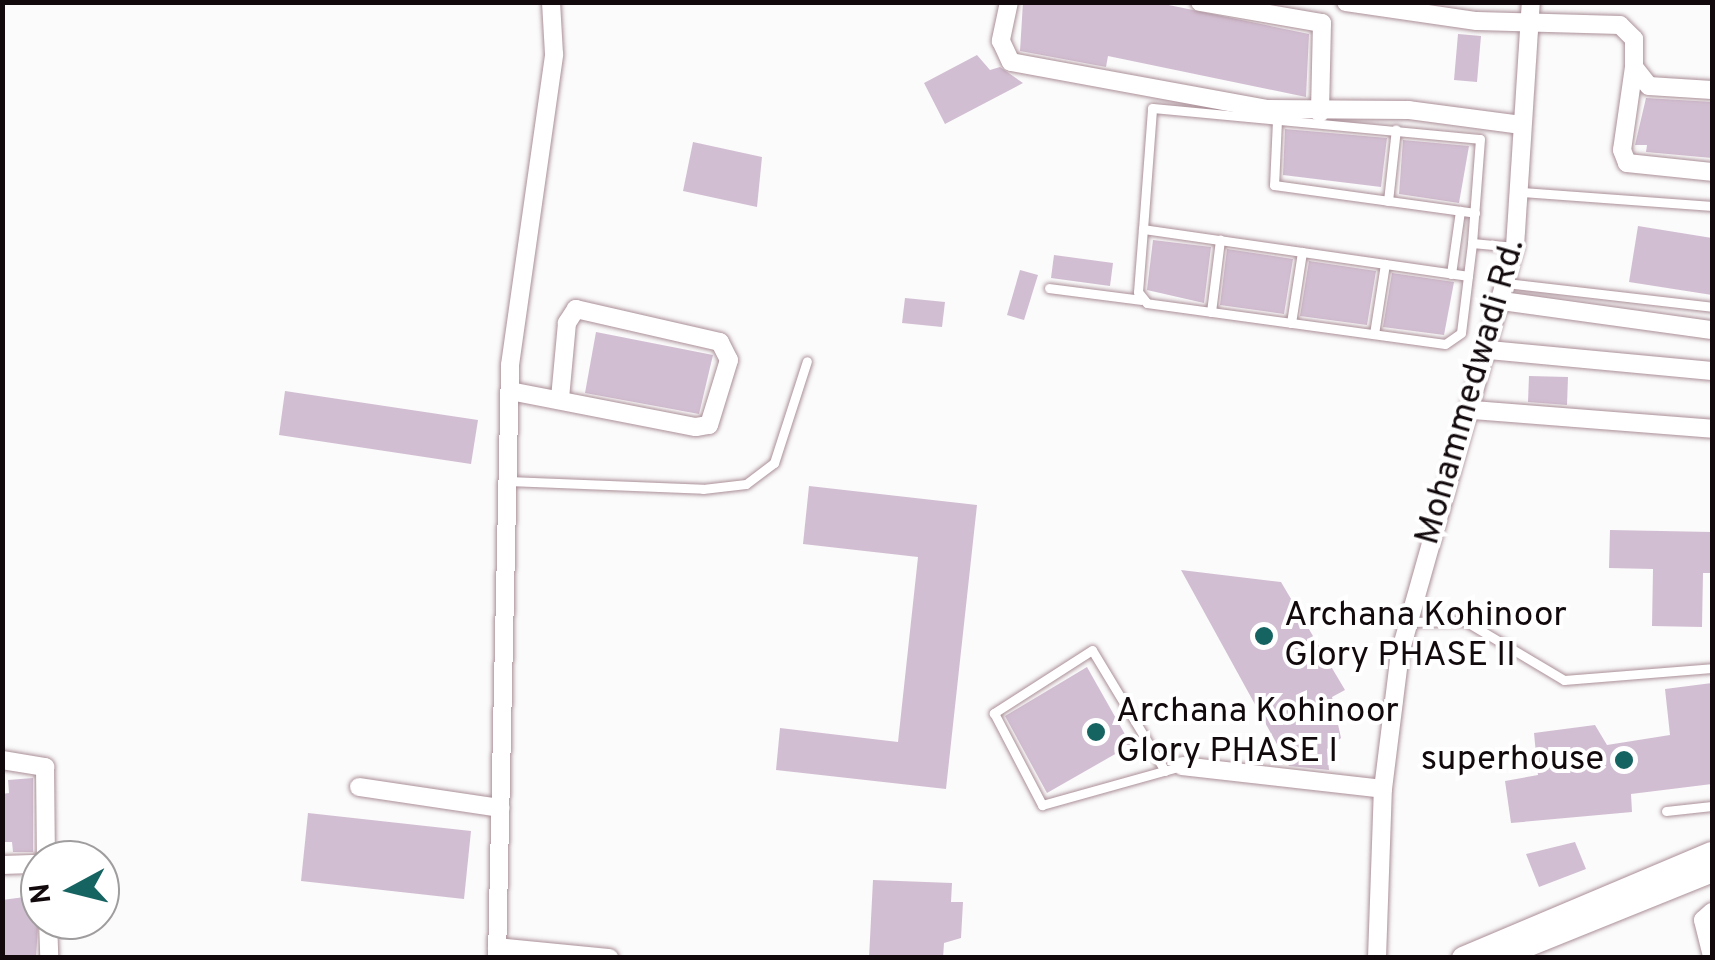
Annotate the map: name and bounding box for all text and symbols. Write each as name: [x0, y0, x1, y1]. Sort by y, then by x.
street label: Mohammedwadi Rd.: [1407, 234, 1535, 550]
place label: Archana Kohinoor Glory PHASE II: [1284, 595, 1567, 677]
marker: Archana Kohinoor Glory PHASE II: [1253, 625, 1275, 647]
place label: Archana Kohinoor Glory PHASE I: [1116, 691, 1399, 773]
marker: Archana Kohinoor Glory PHASE I: [1085, 721, 1107, 743]
place label: superhouse: [1421, 739, 1604, 781]
marker: superhouse: [1613, 749, 1635, 771]
north arrow: [20, 840, 120, 940]
text: N: [23, 881, 61, 906]

